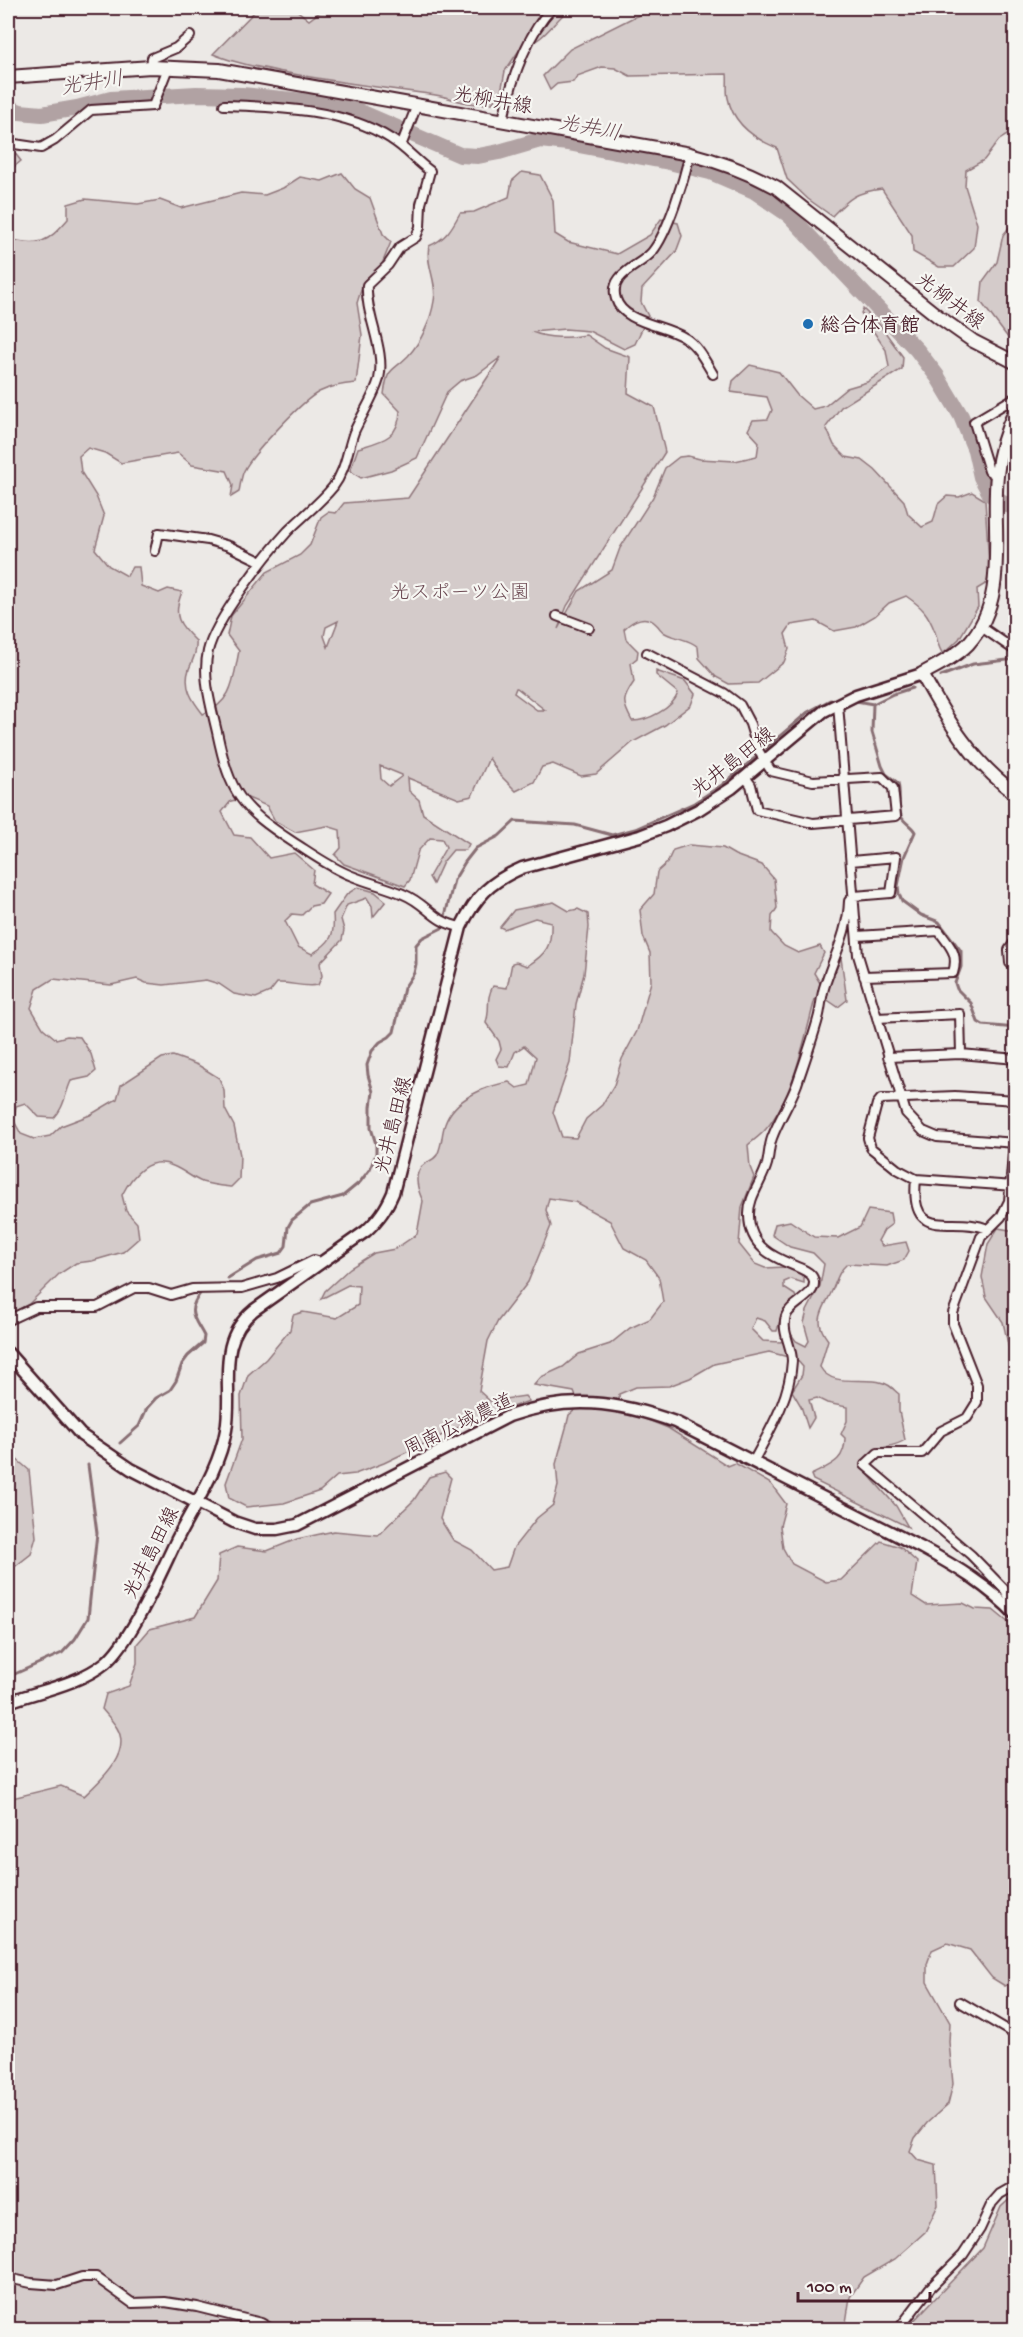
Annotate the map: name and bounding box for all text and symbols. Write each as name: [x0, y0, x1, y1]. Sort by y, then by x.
water label: 光井川: [59, 66, 126, 103]
street label: 光柳井線: [451, 82, 534, 121]
water label: 光井川: [556, 110, 623, 149]
street label: 光柳井線: [910, 268, 989, 336]
place label: 総合体育館: [820, 314, 920, 339]
marker: 総合体育館: [801, 317, 815, 331]
park label: 光スポーツ公園: [390, 582, 530, 606]
street label: 光井島田線: [686, 722, 781, 804]
street label: 光井島田線: [370, 1074, 419, 1177]
street label: 周南広域農道: [400, 1389, 519, 1464]
street label: 光井島田線: [118, 1503, 186, 1603]
scale bar: [798, 2265, 930, 2303]
text: 100 m: [806, 2278, 852, 2299]

